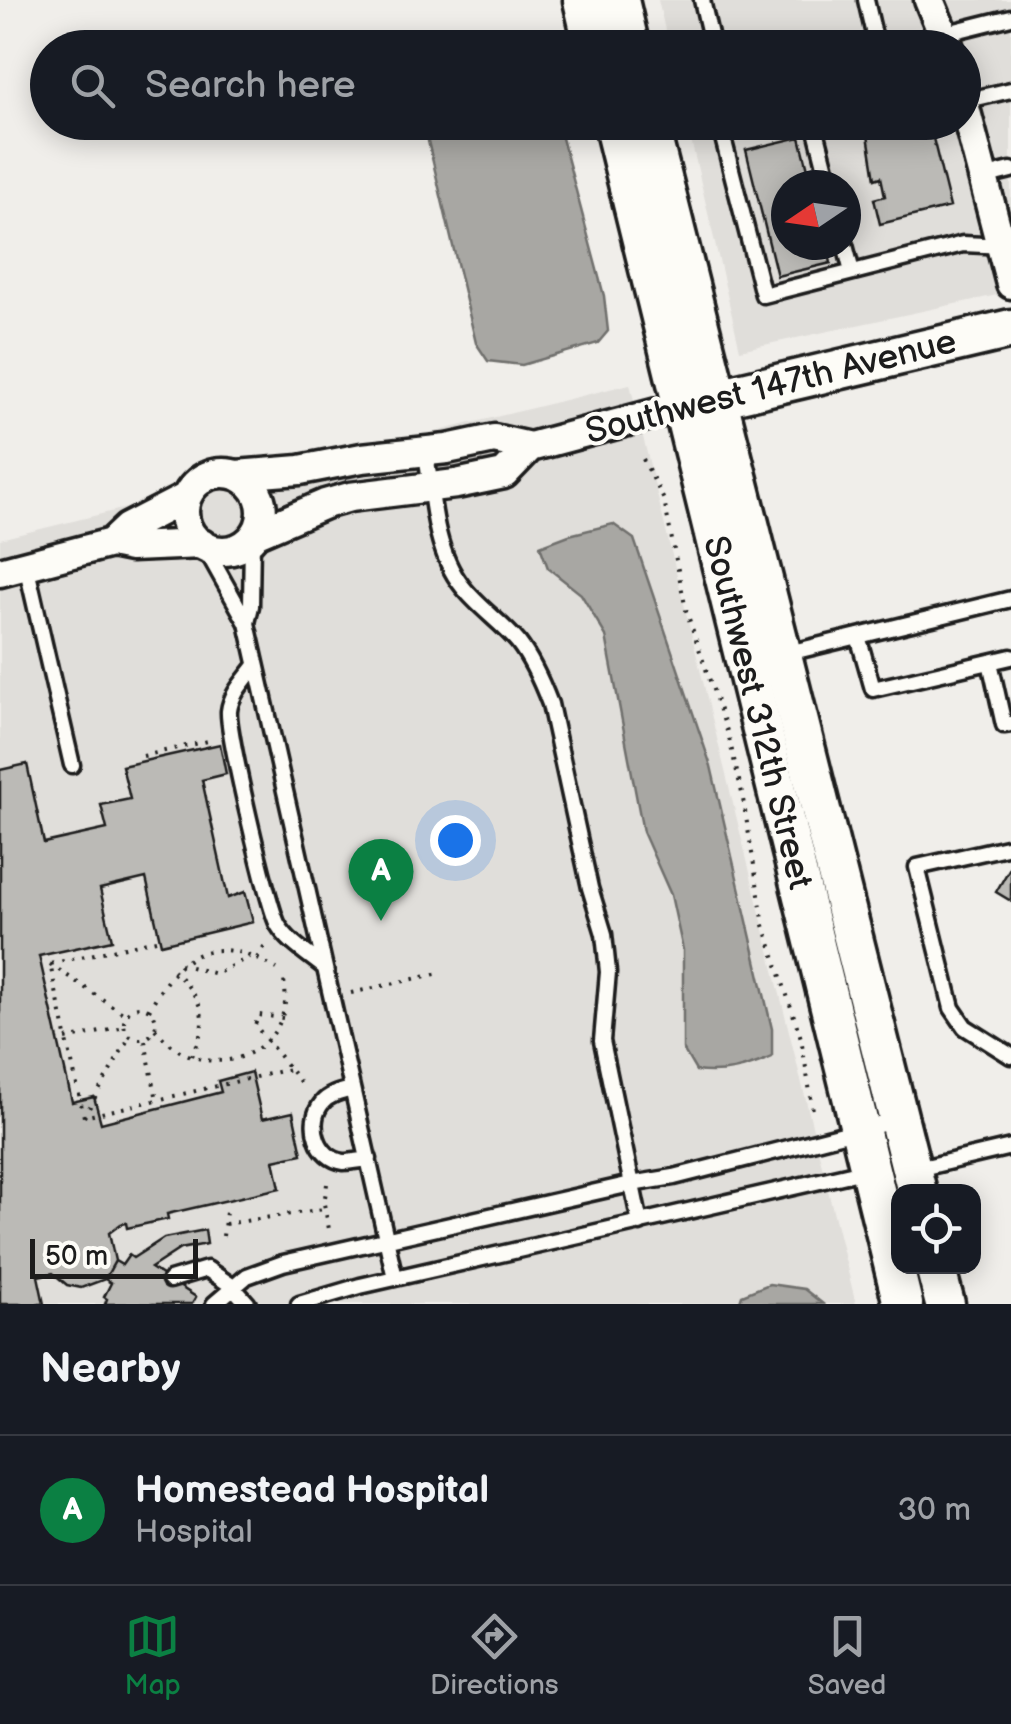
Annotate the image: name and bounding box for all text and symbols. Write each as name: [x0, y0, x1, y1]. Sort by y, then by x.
search box: [30, 30, 981, 140]
icon: search: [65, 58, 120, 113]
text: Search here: [145, 63, 356, 108]
north arrow: [771, 170, 861, 260]
street label: Southwest 147th Avenue: [581, 320, 961, 454]
street label: Southwest 312th Street: [694, 531, 822, 894]
your location: [430, 815, 481, 866]
pin: A: [348, 838, 414, 921]
map controls: [891, 1184, 981, 1274]
button: locate: [891, 1184, 981, 1274]
scale bar: [30, 1234, 198, 1278]
text: 50 m: [45, 1240, 108, 1273]
text: Nearby: [40, 1344, 180, 1395]
text: Homestead Hospital: [135, 1468, 489, 1513]
text: A: [63, 1491, 82, 1530]
text: 30 m: [897, 1491, 971, 1530]
text: Hospital: [135, 1513, 253, 1552]
tab: Map: [125, 1609, 181, 1702]
tab: Directions: [430, 1609, 559, 1702]
tab: Saved: [808, 1609, 886, 1702]

